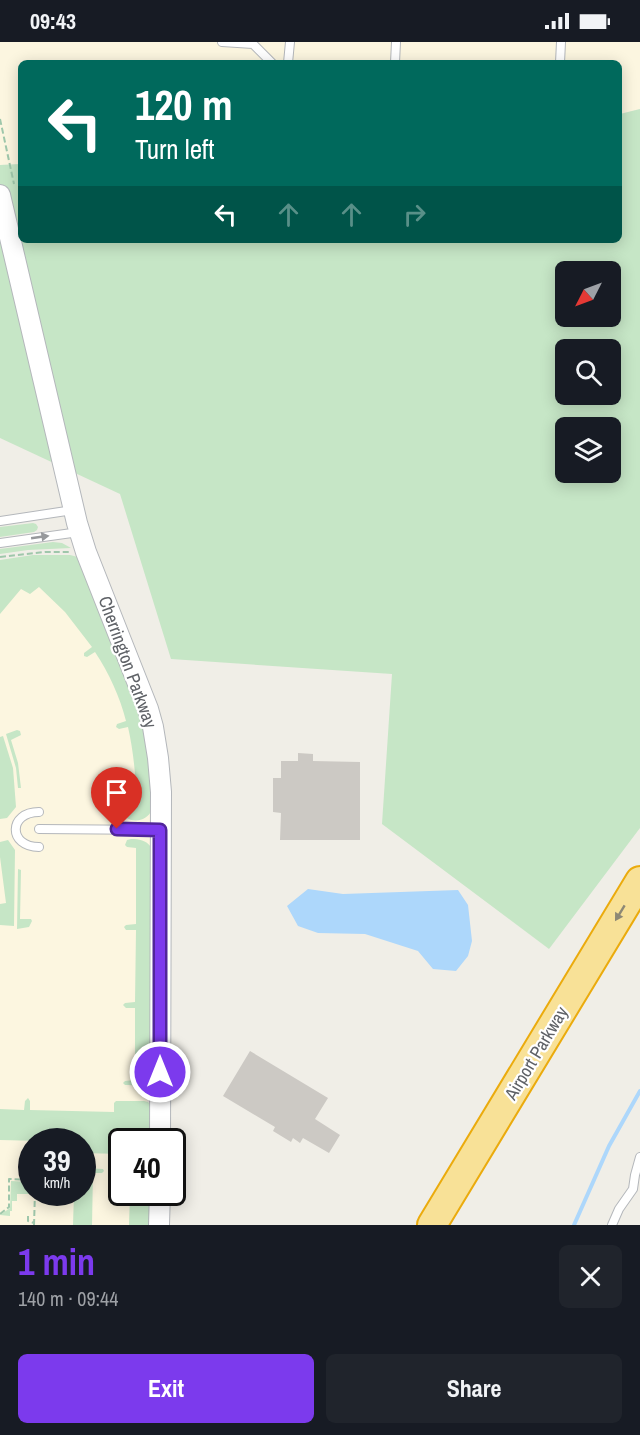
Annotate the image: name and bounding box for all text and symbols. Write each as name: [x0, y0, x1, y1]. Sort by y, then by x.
text: 09:43: [30, 6, 76, 36]
text: 120 m: [135, 77, 233, 133]
icon: left: [36, 84, 114, 162]
text: Turn left: [135, 131, 214, 167]
icon: left: [209, 198, 242, 231]
icon: ahead: [272, 198, 305, 231]
icon: ahead: [335, 198, 368, 231]
icon: right: [398, 198, 431, 231]
north arrow: [555, 261, 621, 327]
map controls: [555, 261, 621, 483]
button: search: [555, 339, 621, 405]
button: layers: [555, 417, 621, 483]
one-way arrow: [31, 533, 50, 542]
street label: Cherrington Parkway: [93, 593, 164, 732]
pin: [91, 767, 142, 829]
icon: arrive: [100, 776, 133, 809]
one-way arrow: [615, 905, 626, 921]
street label: Airport Parkway: [498, 1001, 574, 1105]
position arrow: [128, 1040, 192, 1104]
speed limit sign: 40: [108, 1128, 186, 1206]
text: 39: [43, 1140, 71, 1180]
text: km/h: [44, 1172, 70, 1193]
text: 1 min: [18, 1238, 95, 1286]
button: close: [559, 1245, 622, 1308]
text: 140 m · 09:44: [18, 1285, 118, 1312]
button: Exit: [18, 1354, 314, 1423]
button: Share: [326, 1354, 622, 1423]

